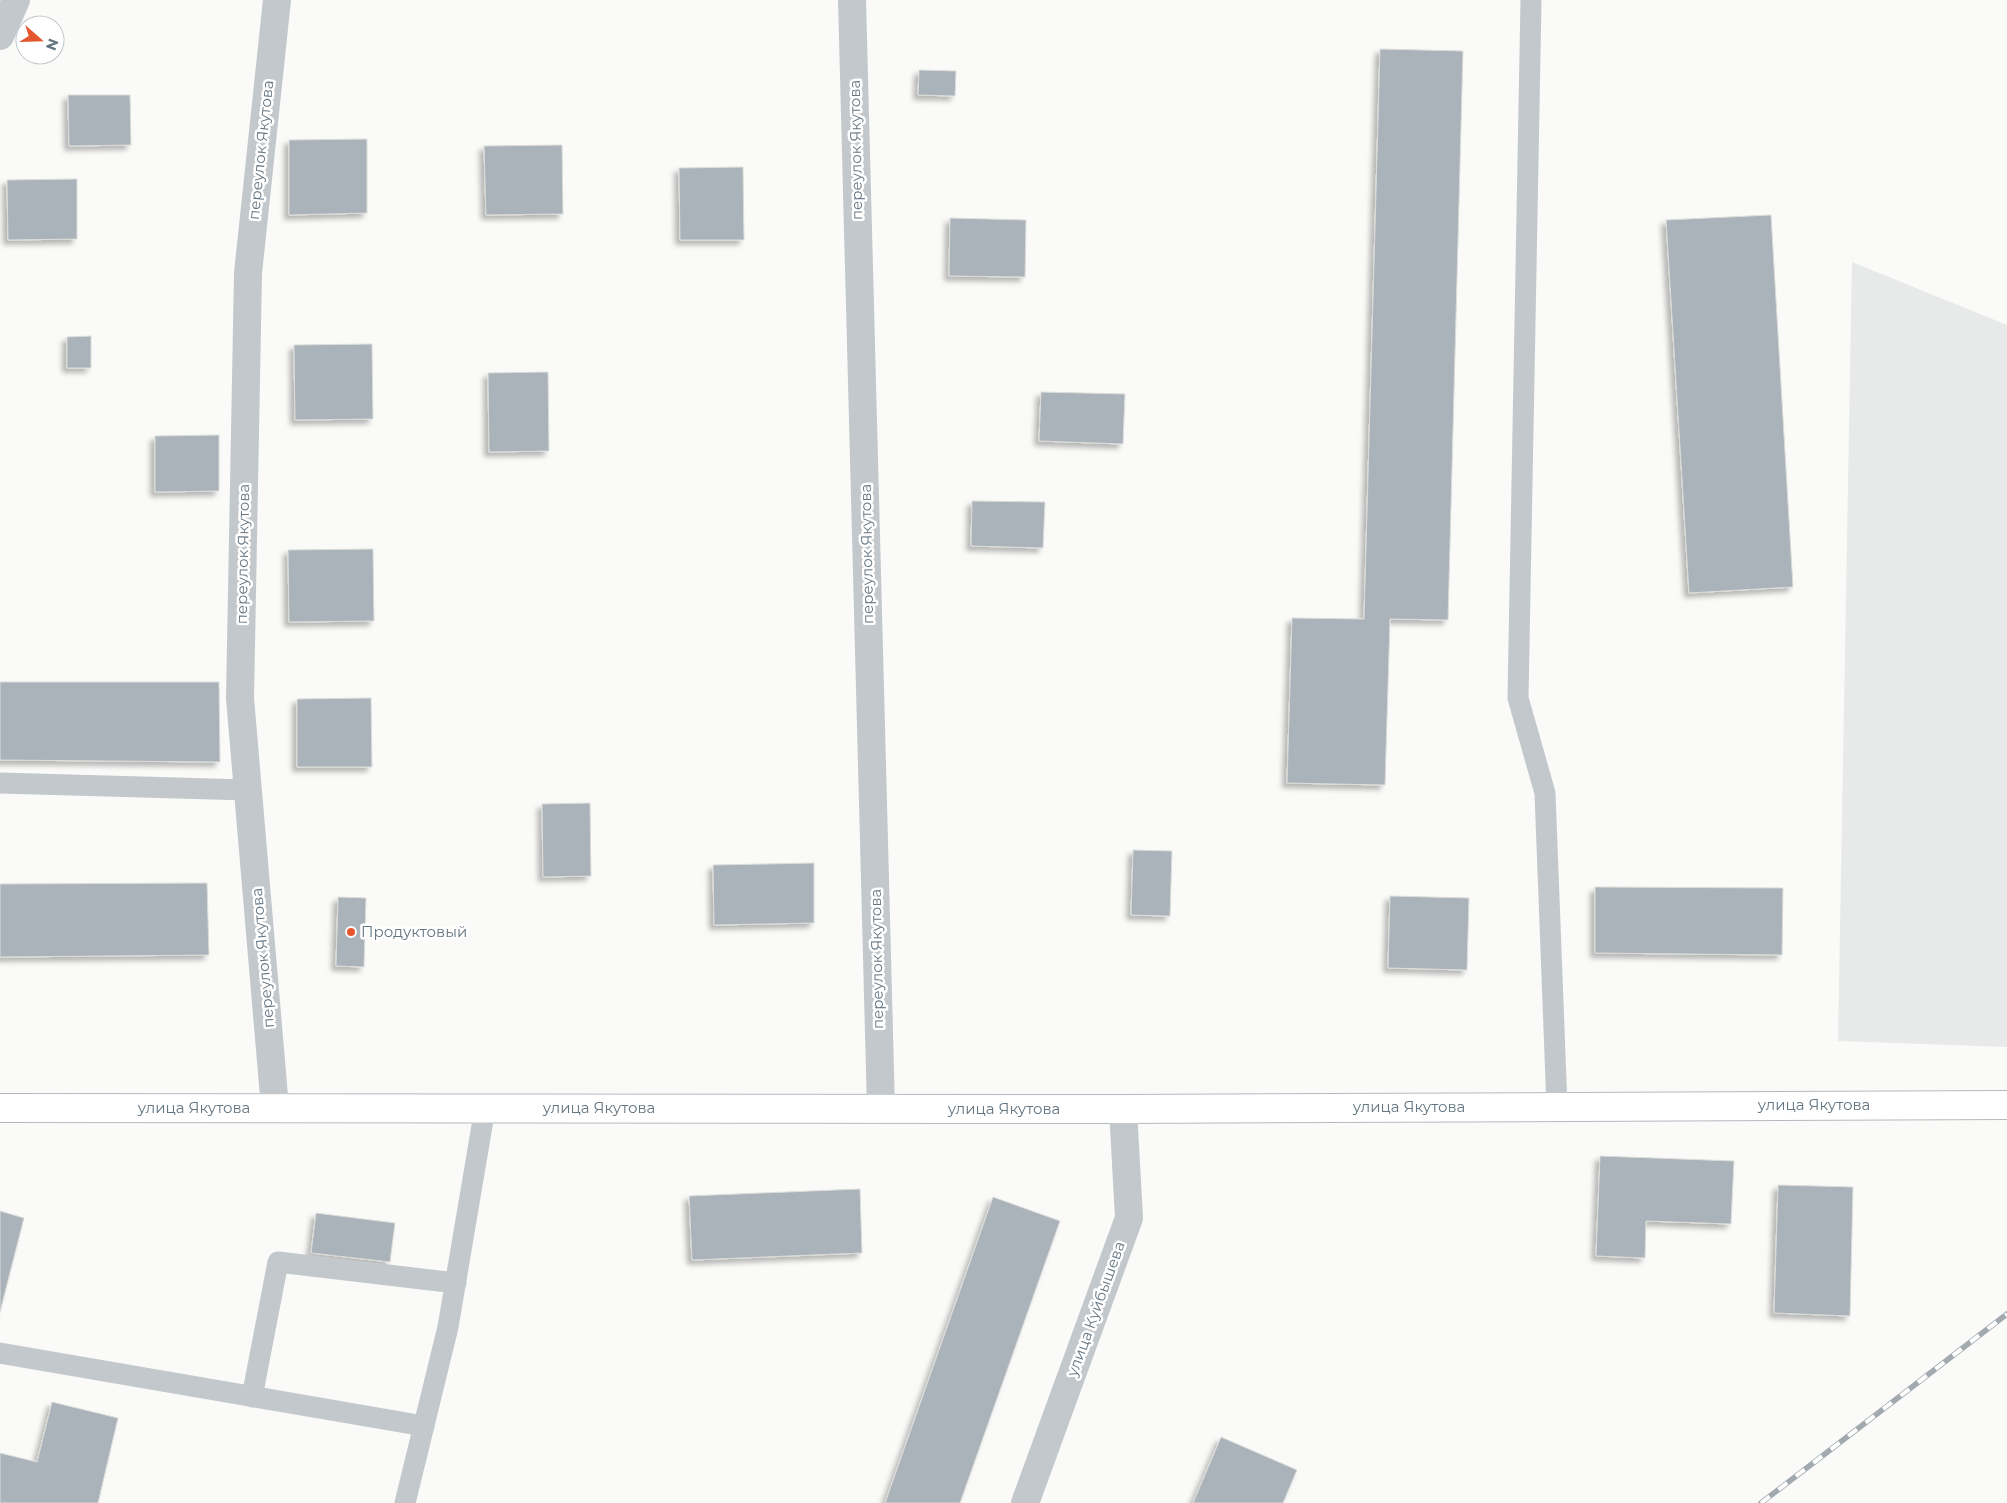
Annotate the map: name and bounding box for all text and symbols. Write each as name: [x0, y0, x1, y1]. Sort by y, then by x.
north arrow: [15, 15, 65, 65]
text: N: [42, 36, 63, 53]
street label: переулок Якутова: [244, 79, 277, 221]
street label: переулок Якутова: [845, 80, 866, 220]
street label: переулок Якутова: [232, 484, 253, 624]
street label: переулок Якутова: [856, 484, 877, 624]
street label: переулок Якутова: [247, 887, 278, 1029]
street label: переулок Якутова: [866, 889, 887, 1029]
place label: Продуктовый: [361, 922, 467, 941]
marker: Продуктовый: [345, 926, 357, 938]
street label: улица Якутова: [1757, 1095, 1870, 1114]
street label: улица Якутова: [1352, 1097, 1465, 1116]
street label: улица Якутова: [137, 1098, 250, 1117]
street label: улица Якутова: [542, 1098, 655, 1117]
street label: улица Якутова: [947, 1099, 1060, 1118]
street label: улица Куйбышева: [1062, 1239, 1129, 1380]

